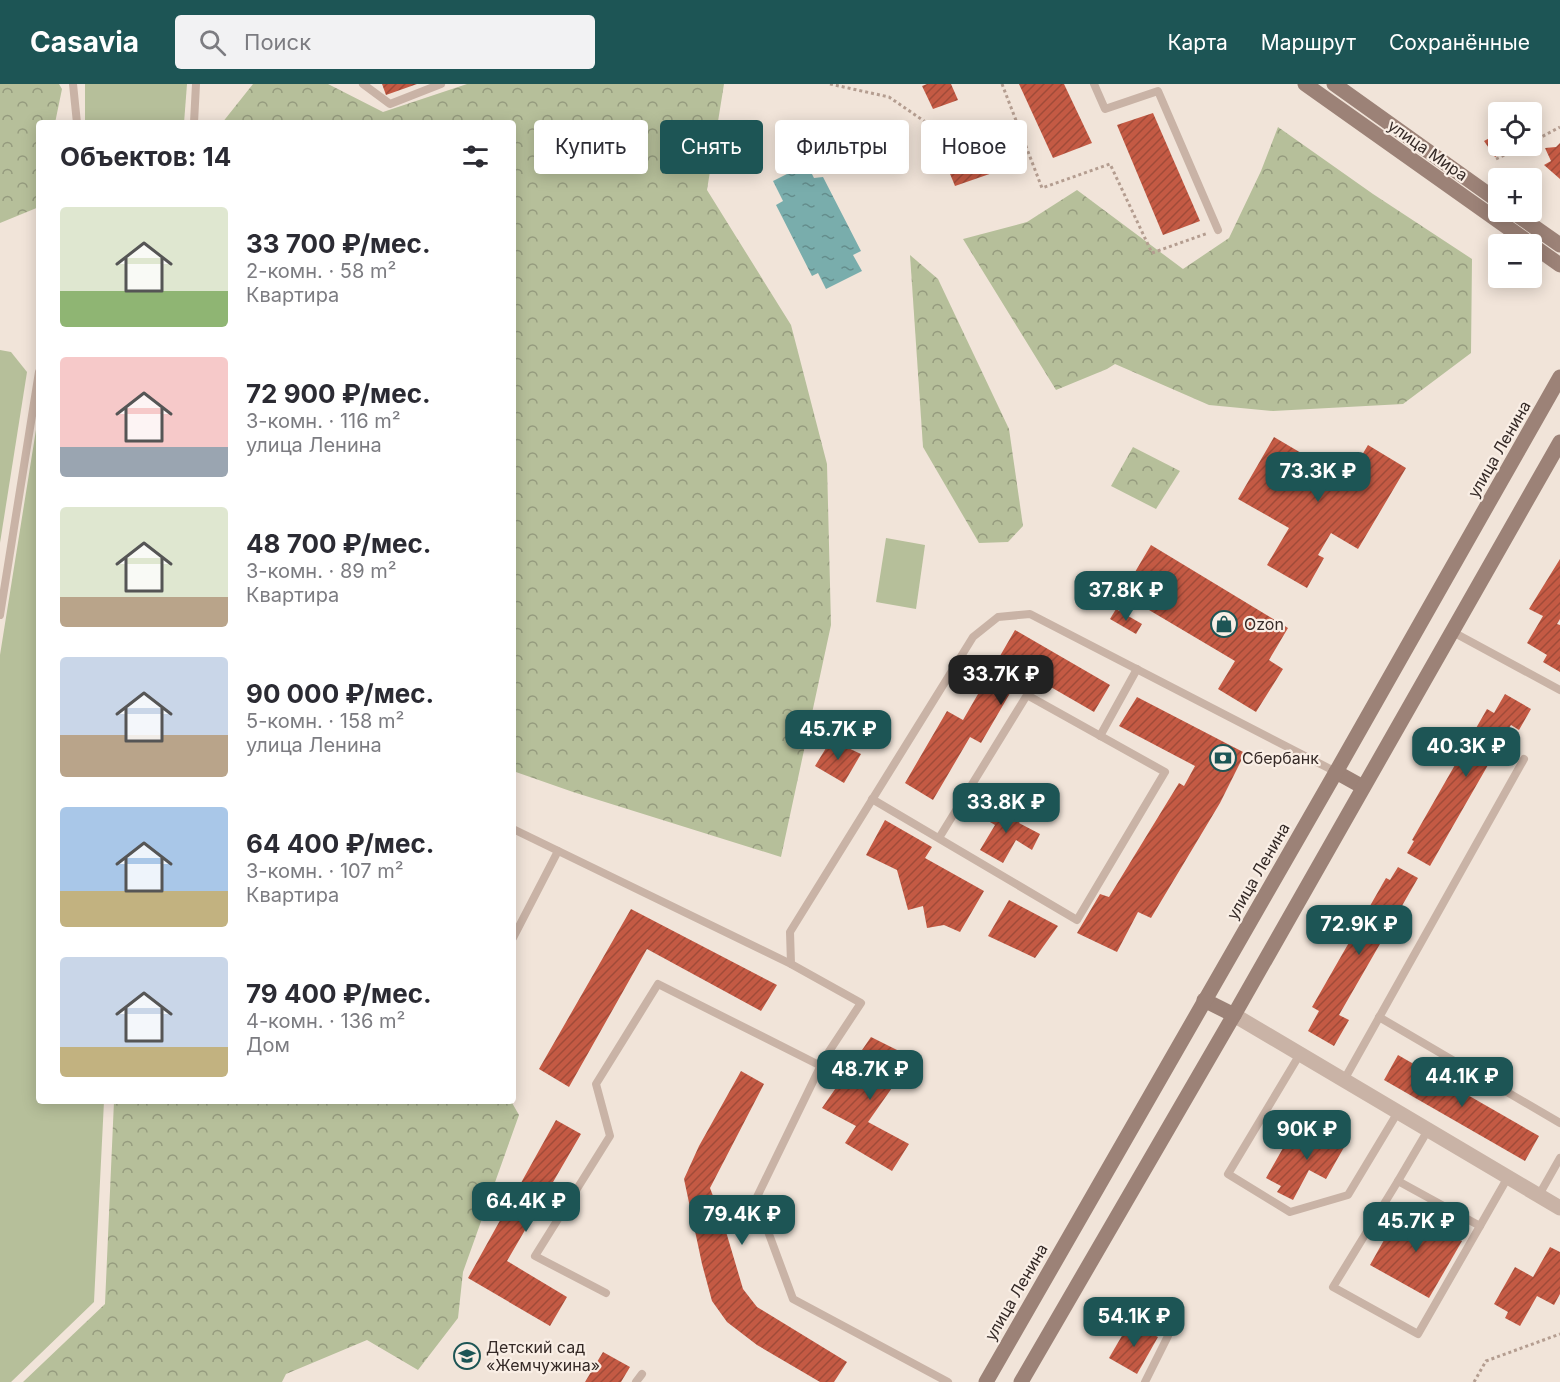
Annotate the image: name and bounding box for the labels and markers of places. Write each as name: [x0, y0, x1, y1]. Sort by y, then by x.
pin: 73.3K ₽: [1263, 452, 1373, 503]
pin: 37.8K ₽: [1071, 571, 1181, 622]
shop icon: Ozon: [1209, 609, 1239, 639]
place label: Ozon: [1244, 614, 1284, 634]
pin: 33.7K ₽: [946, 655, 1056, 706]
pin: 45.7K ₽: [783, 710, 893, 761]
pin: 40.3K ₽: [1411, 727, 1521, 778]
bank icon: Сбербанк: [1208, 743, 1238, 773]
place label: Сбербанк: [1242, 748, 1319, 768]
pin: 33.8K ₽: [951, 783, 1061, 834]
pin: 72.9K ₽: [1304, 905, 1414, 956]
pin: 48.7K ₽: [815, 1050, 925, 1101]
pin: 44.1K ₽: [1407, 1057, 1517, 1108]
pin: 90K ₽: [1265, 1110, 1349, 1161]
pin: 64.4K ₽: [471, 1182, 581, 1233]
pin: 79.4K ₽: [687, 1195, 797, 1246]
pin: 45.7K ₽: [1361, 1202, 1471, 1253]
pin: 54.1K ₽: [1079, 1297, 1189, 1348]
place label: Детский сад «Жемчужина»: [486, 1337, 600, 1375]
school or university icon: Детский сад «Жемчужина»: [452, 1341, 482, 1371]

